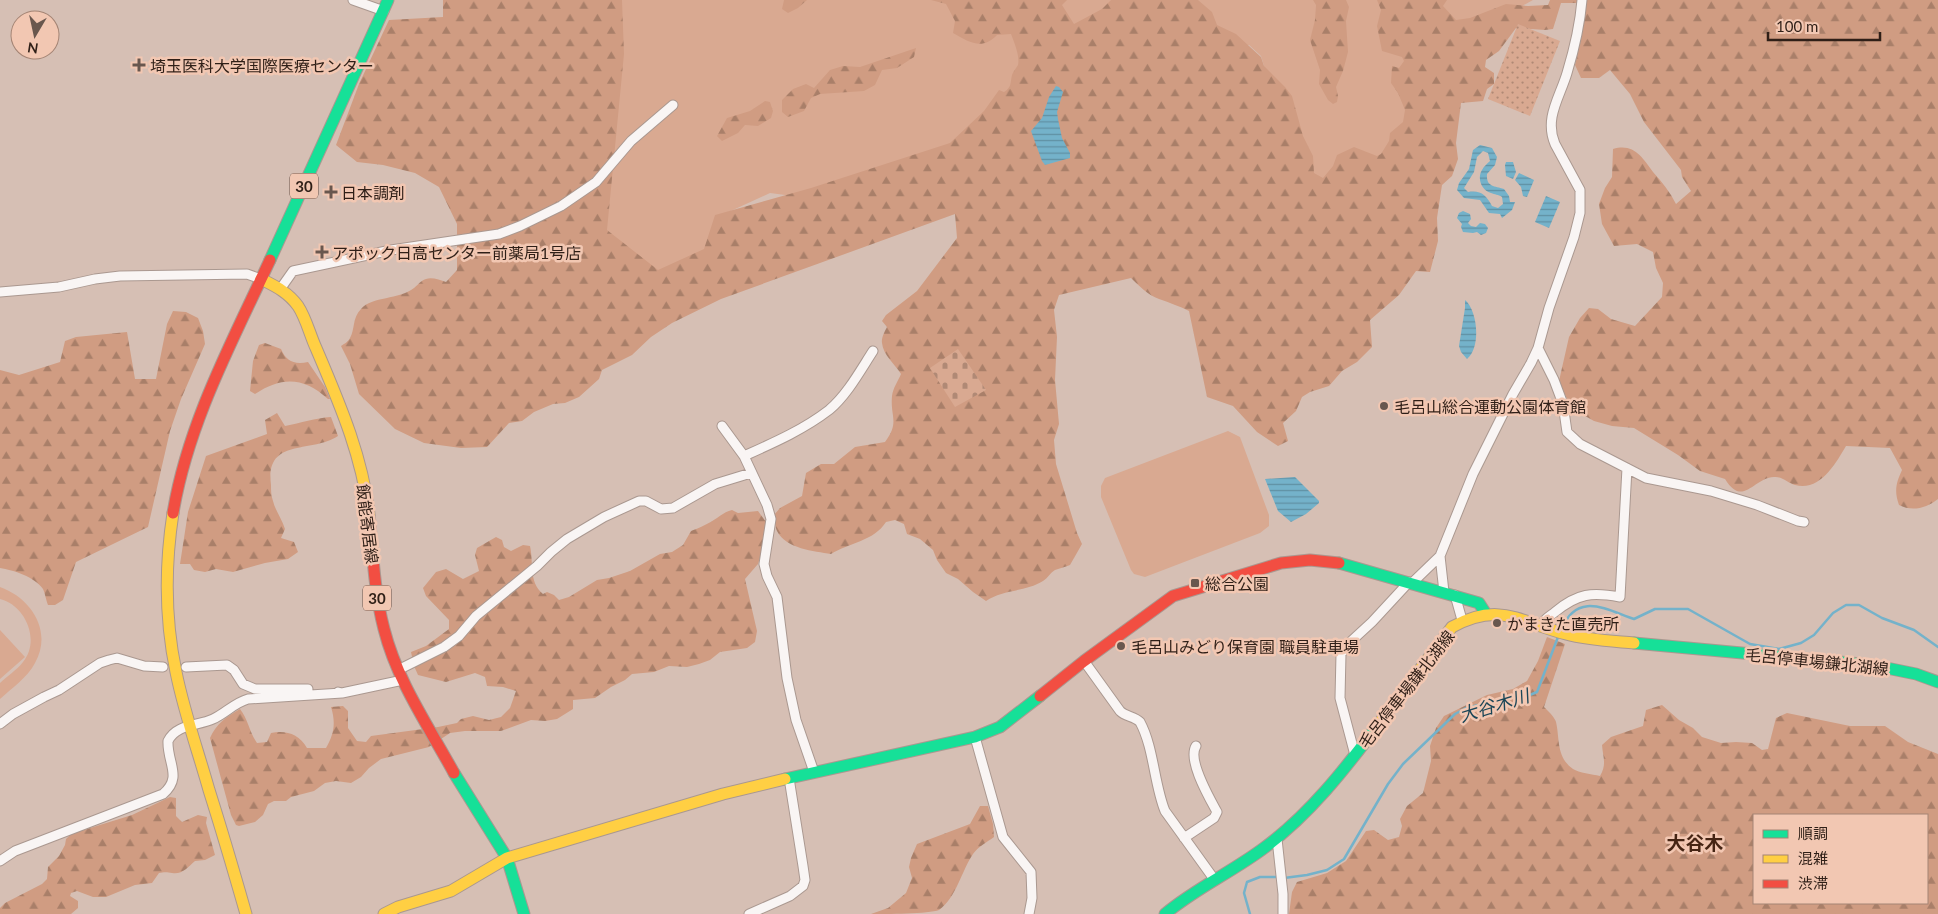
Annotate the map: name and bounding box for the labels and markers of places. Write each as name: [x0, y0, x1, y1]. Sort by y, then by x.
place label: 埼玉医科大学国際医療センター: [150, 56, 374, 75]
marker: 埼玉医科大学国際医療センター: [132, 58, 146, 72]
place label: 日本調剤: [341, 183, 405, 202]
marker: 日本調剤: [325, 186, 337, 198]
place label: アポック日高センター前薬局1号店: [332, 243, 581, 262]
marker: アポック日高センター前薬局1号店: [316, 246, 328, 258]
place label: 毛呂山総合運動公園体育館: [1394, 397, 1586, 416]
marker: 毛呂山総合運動公園体育館: [1378, 400, 1390, 412]
place label: 総合公園: [1205, 574, 1269, 593]
marker: 総合公園: [1189, 577, 1201, 589]
place label: かまきた直売所: [1507, 614, 1619, 633]
marker: かまきた直売所: [1491, 617, 1503, 629]
place label: 毛呂山みどり保育園 職員駐車場: [1131, 637, 1359, 656]
marker: 毛呂山みどり保育園 職員駐車場: [1115, 640, 1127, 652]

